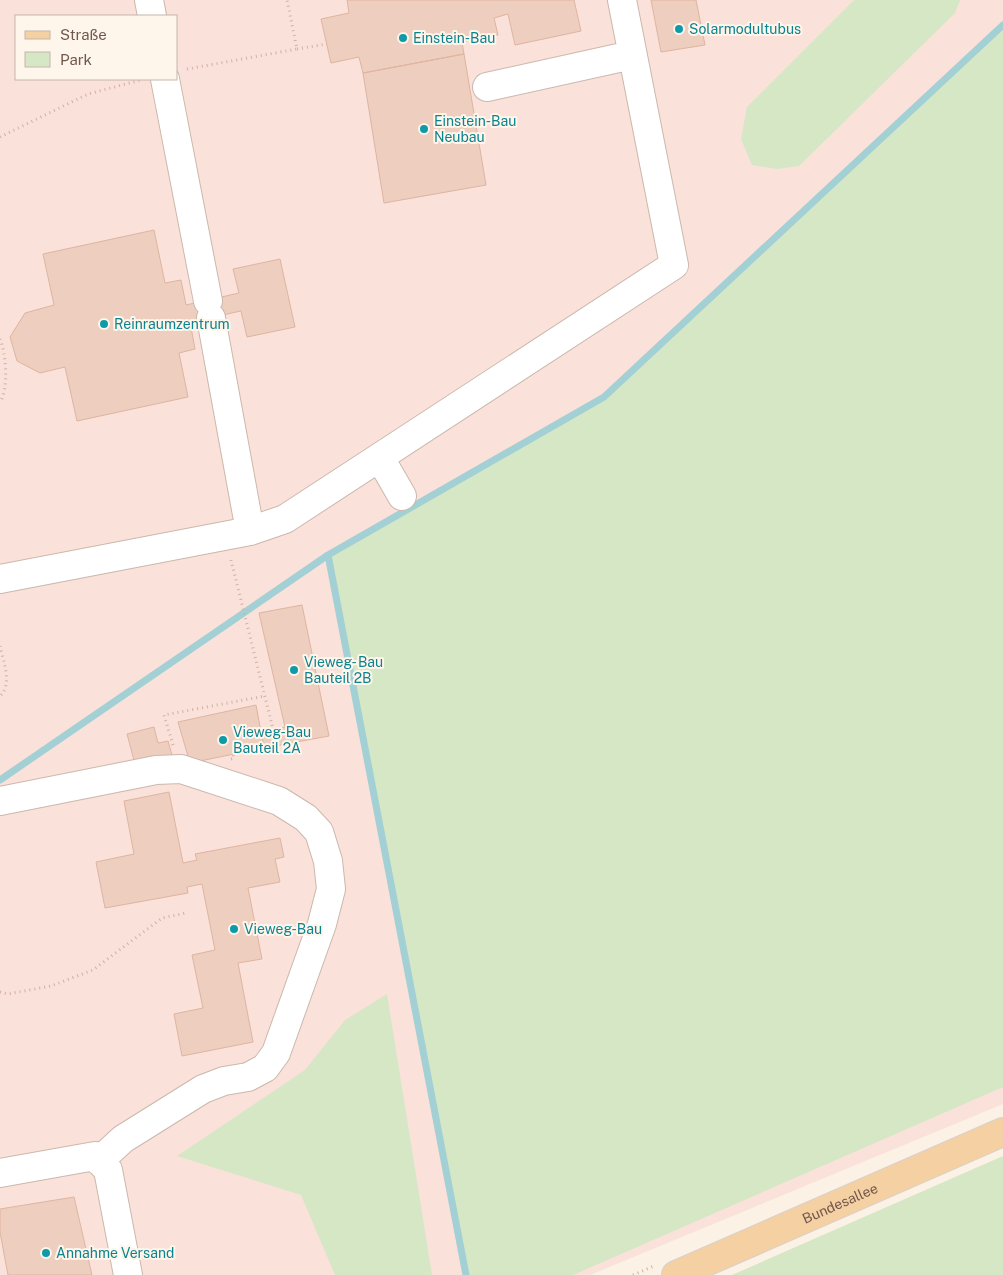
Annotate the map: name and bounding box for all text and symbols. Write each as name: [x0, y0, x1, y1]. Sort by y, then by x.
legend: [15, 15, 178, 80]
place label: Solarmodultubus: [689, 21, 801, 37]
marker: Solarmodultubus: [673, 23, 685, 35]
text: Straße: [60, 26, 107, 43]
place label: Einstein-Bau: [413, 30, 495, 46]
marker: Einstein-Bau: [397, 32, 409, 44]
text: Park: [60, 51, 92, 68]
place label: Einstein-Bau Neubau: [434, 113, 516, 145]
marker: Einstein-Bau Neubau: [418, 123, 430, 135]
place label: Reinraumzentrum: [114, 316, 230, 332]
marker: Reinraumzentrum: [98, 318, 110, 330]
place label: Vieweg- Bau Bauteil 2B: [304, 654, 383, 686]
marker: Vieweg- Bau Bauteil 2B: [288, 664, 300, 676]
place label: Vieweg-Bau Bauteil 2A: [233, 724, 311, 756]
marker: Vieweg-Bau Bauteil 2A: [217, 734, 229, 746]
place label: Vieweg-Bau: [244, 921, 322, 937]
marker: Vieweg-Bau: [228, 923, 240, 935]
street label: Bundesallee: [800, 1180, 880, 1227]
place label: Annahme Versand: [56, 1245, 174, 1261]
marker: Annahme Versand: [40, 1247, 52, 1259]

